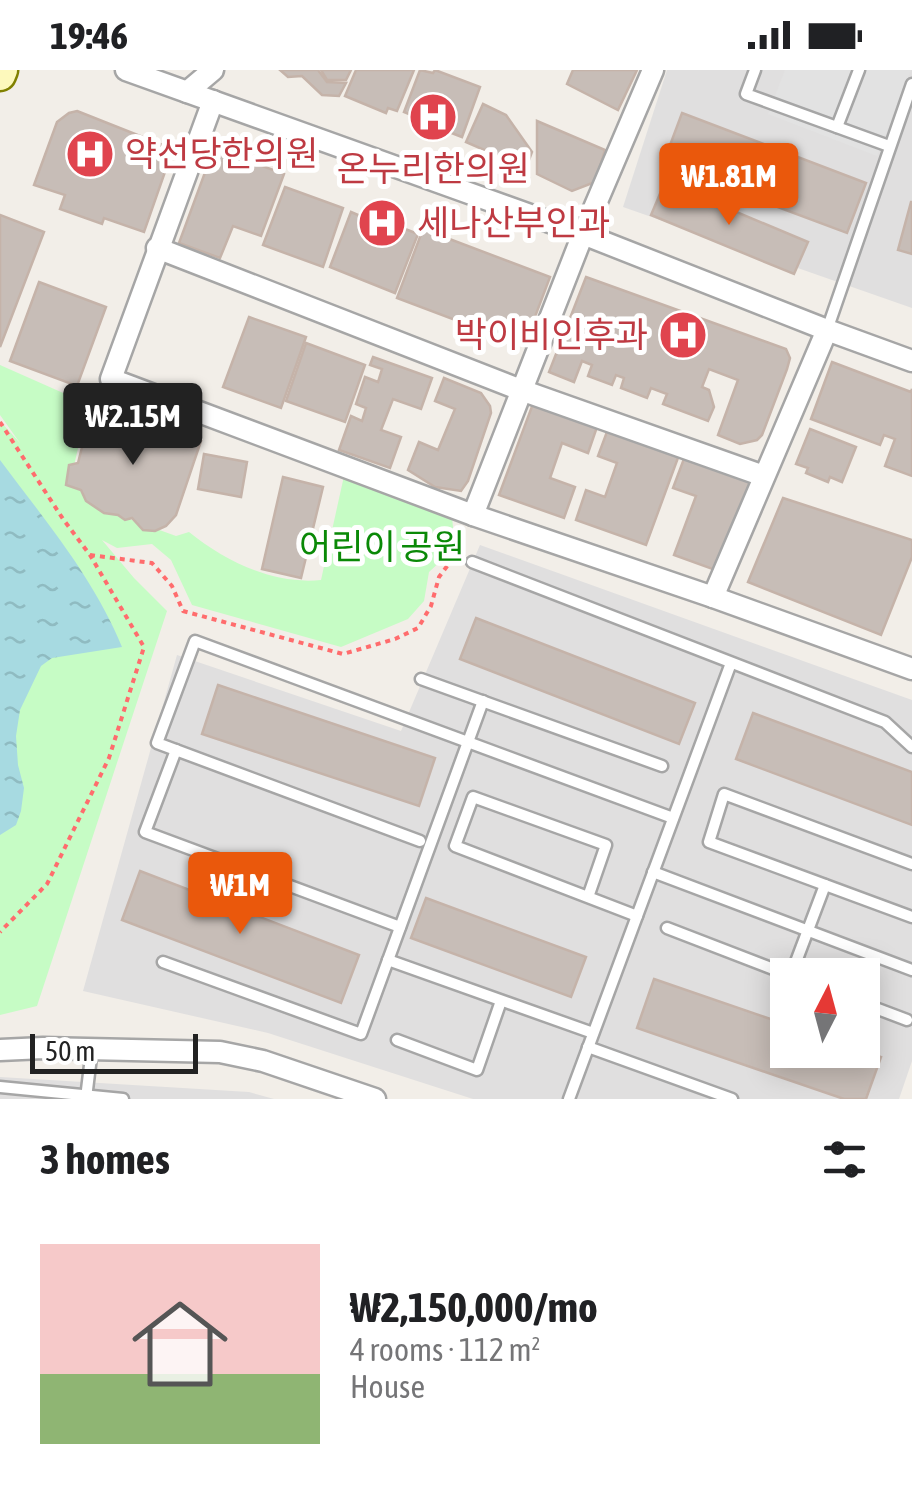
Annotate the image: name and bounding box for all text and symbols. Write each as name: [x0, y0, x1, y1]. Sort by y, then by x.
text: 19:46: [50, 14, 128, 57]
hospital icon: 온누리한의원: [407, 91, 459, 143]
hospital icon: 약선당한의원: [64, 128, 116, 180]
place label: 약선당한의원: [125, 133, 318, 173]
pin: ₩1.81M: [648, 143, 810, 228]
place label: 온누리한의원: [336, 148, 530, 188]
text: ₩1.81M: [681, 157, 777, 194]
hospital icon: 세나산부인과: [356, 197, 408, 249]
place label: 세나산부인과: [417, 202, 610, 242]
hospital icon: 박이비인후과: [657, 309, 709, 361]
place label: 박이비인후과: [455, 314, 648, 354]
pin: ₩2.15M: [52, 383, 214, 468]
text: ₩2.15M: [85, 397, 181, 434]
park label: 어린이 공원: [299, 526, 465, 566]
pin: ₩1M: [192, 852, 288, 937]
text: ₩1M: [210, 866, 270, 903]
north arrow: [770, 958, 880, 1068]
map controls: [770, 958, 880, 1068]
scale bar: [30, 1029, 198, 1074]
text: 50 m: [45, 1035, 95, 1067]
icon: filters: [817, 1132, 872, 1187]
text: 3 homes: [40, 1135, 170, 1183]
text: ₩2,150,000/mo: [350, 1283, 598, 1331]
icon: home: [120, 1284, 240, 1404]
text: 4 rooms · 112 m²: [350, 1331, 540, 1368]
text: House: [350, 1368, 425, 1405]

